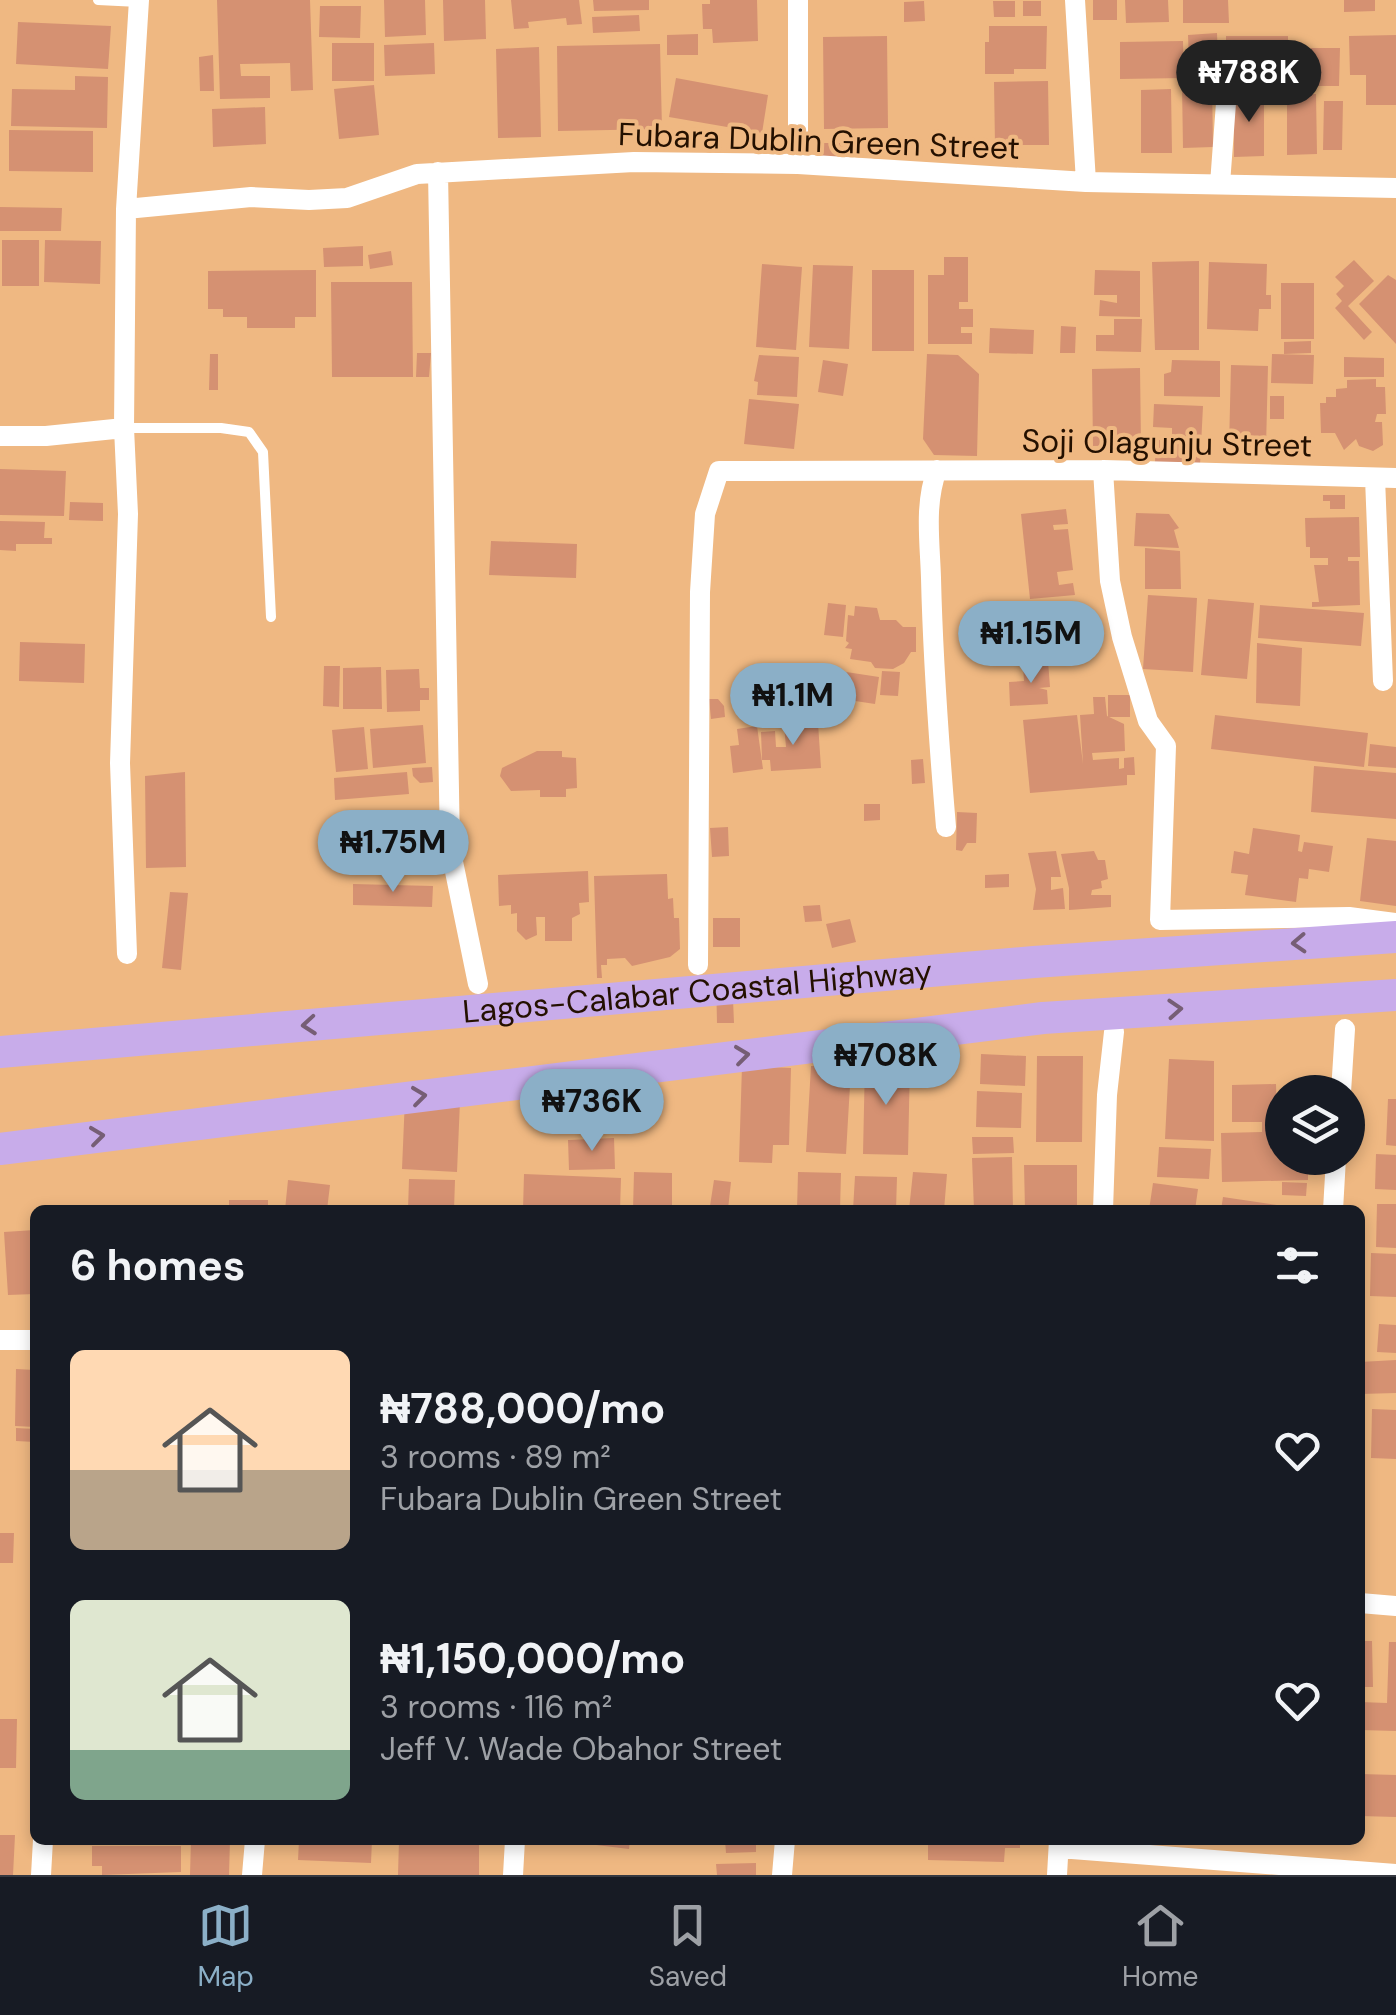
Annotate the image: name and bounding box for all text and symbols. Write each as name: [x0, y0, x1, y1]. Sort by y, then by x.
pin: ₦788K: [1179, 40, 1319, 125]
text: ₦788K: [1198, 51, 1300, 93]
street label: Fubara Dublin Green Street: [617, 113, 1021, 169]
street label: Soji Olagunju Street: [1021, 419, 1313, 467]
pin: ₦1.15M: [950, 601, 1112, 686]
text: ₦1.15M: [980, 612, 1082, 654]
pin: ₦1.1M: [723, 663, 863, 748]
text: ₦1.1M: [752, 674, 834, 716]
pin: ₦1.75M: [312, 810, 474, 895]
text: ₦1.75M: [340, 821, 446, 863]
one-way arrow: [1290, 932, 1306, 953]
street label: Lagos-Calabar Coastal Highway: [461, 950, 934, 1033]
one-way arrow: [1167, 999, 1183, 1020]
one-way arrow: [301, 1014, 317, 1036]
pin: ₦708K: [816, 1023, 956, 1108]
text: ₦708K: [834, 1034, 938, 1076]
one-way arrow: [733, 1046, 750, 1067]
pin: ₦736K: [522, 1069, 662, 1154]
map controls: [1265, 1075, 1365, 1175]
button: layers: [1265, 1075, 1365, 1175]
text: ₦736K: [542, 1080, 642, 1122]
one-way arrow: [412, 1086, 428, 1107]
one-way arrow: [88, 1127, 105, 1148]
text: 6 homes: [70, 1238, 245, 1293]
icon: filters: [1270, 1238, 1325, 1293]
text: ₦788,000/mo: [380, 1381, 665, 1436]
icon: home: [150, 1390, 270, 1510]
icon: heart: [1270, 1423, 1325, 1478]
text: 3 rooms · 89 m²: [380, 1436, 611, 1478]
text: Fubara Dublin Green Street: [380, 1478, 782, 1520]
text: ₦1,150,000/mo: [380, 1631, 685, 1686]
icon: home: [150, 1640, 270, 1760]
icon: heart: [1270, 1673, 1325, 1728]
text: 3 rooms · 116 m²: [380, 1686, 612, 1728]
text: Jeff V. Wade Obahor Street: [380, 1728, 782, 1770]
tab: Map: [197, 1898, 254, 1995]
tab: Saved: [649, 1898, 727, 1995]
tab: Home: [1122, 1898, 1199, 1995]

